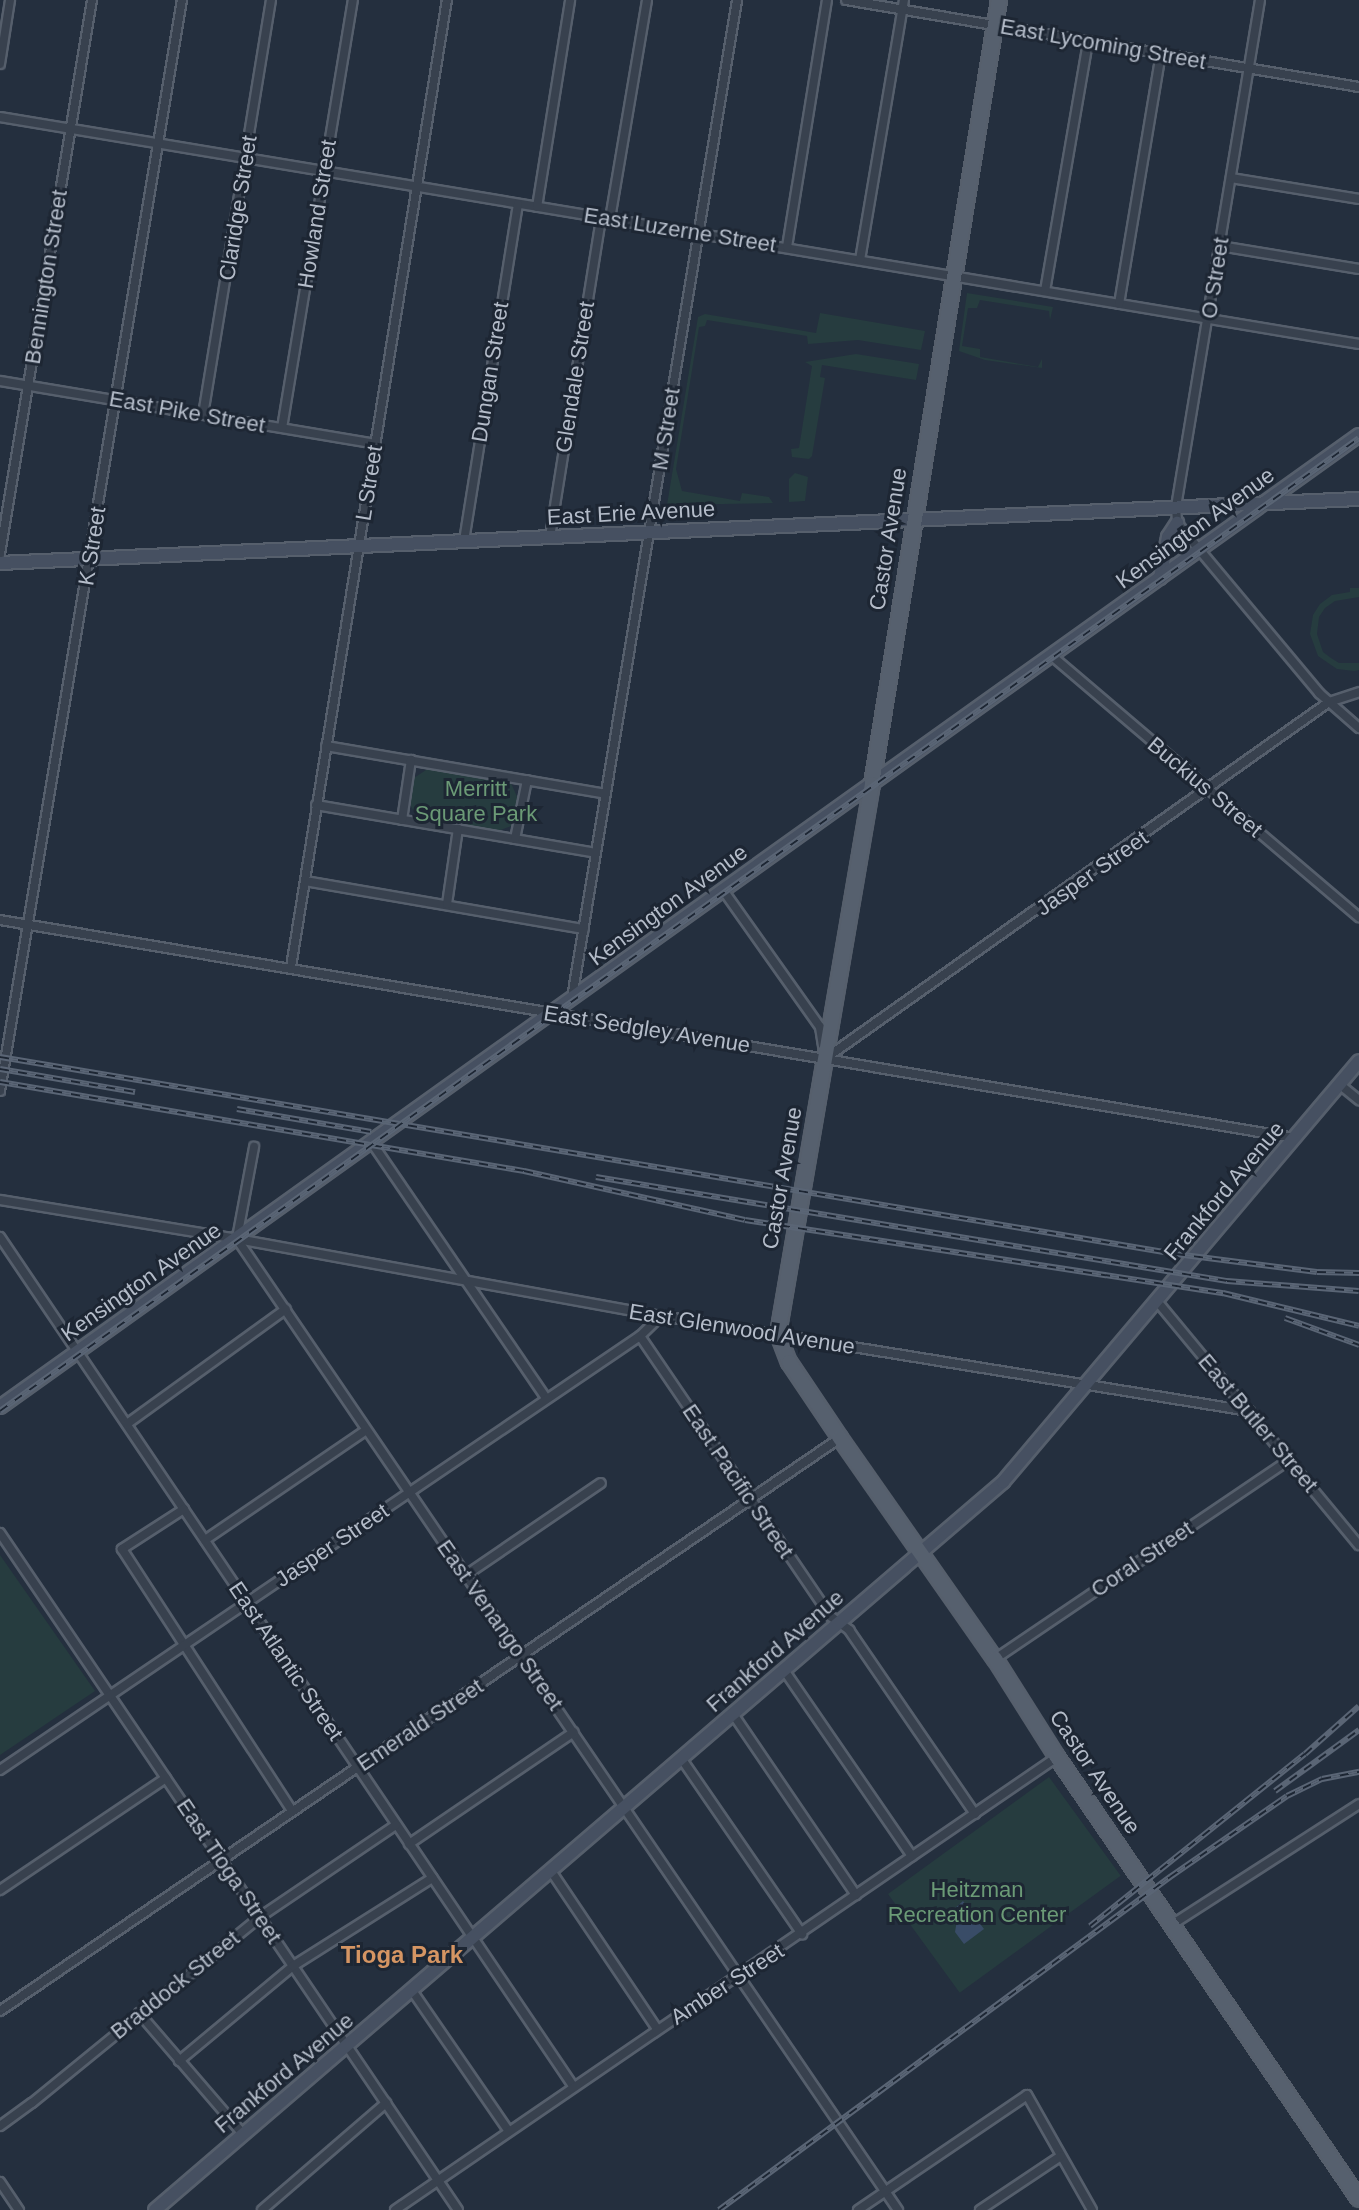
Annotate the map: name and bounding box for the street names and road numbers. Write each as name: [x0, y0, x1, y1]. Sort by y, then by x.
street label: East Lycoming Street: [998, 13, 1208, 75]
street label: Claridge Street: [213, 133, 263, 283]
street label: Howland Street: [292, 138, 342, 290]
street label: Bennington Street: [19, 188, 73, 366]
street label: East Luzerne Street: [582, 202, 778, 258]
street label: O Street: [1196, 235, 1234, 321]
street label: Glendale Street: [550, 299, 600, 455]
street label: Dungan Street: [466, 300, 514, 444]
street label: East Pike Street: [107, 385, 267, 439]
street label: M Street: [646, 386, 686, 472]
street label: L Street: [350, 443, 388, 523]
street label: Kensington Avenue: [1110, 461, 1280, 595]
street label: Castor Avenue: [864, 465, 912, 613]
street label: East Erie Avenue: [546, 495, 716, 531]
street label: K Street: [73, 505, 111, 587]
street label: Buckius Street: [1142, 731, 1268, 843]
street label: Jasper Street: [1031, 825, 1153, 921]
street label: Kensington Avenue: [583, 838, 753, 972]
street label: East Sedgley Avenue: [541, 1000, 753, 1058]
street label: Castor Avenue: [756, 1104, 808, 1252]
street label: Frankford Avenue: [1158, 1116, 1290, 1266]
street label: Kensington Avenue: [55, 1217, 227, 1347]
street label: East Glenwood Avenue: [627, 1298, 857, 1360]
street label: East Butler Street: [1192, 1348, 1324, 1498]
street label: East Pacific Street: [677, 1399, 799, 1563]
street label: Jasper Street: [270, 1497, 394, 1593]
street label: Coral Street: [1086, 1515, 1198, 1603]
street label: East Venango Street: [431, 1535, 569, 1715]
street label: East Atlantic Street: [223, 1576, 349, 1746]
street label: Frankford Avenue: [701, 1584, 849, 1718]
street label: Emerald Street: [352, 1673, 488, 1777]
street label: Castor Avenue: [1043, 1704, 1147, 1840]
street label: East Tioga Street: [171, 1793, 287, 1949]
street label: Braddock Street: [105, 1925, 245, 2045]
street label: Amber Street: [665, 1938, 789, 2030]
street label: Frankford Avenue: [209, 2007, 359, 2139]

